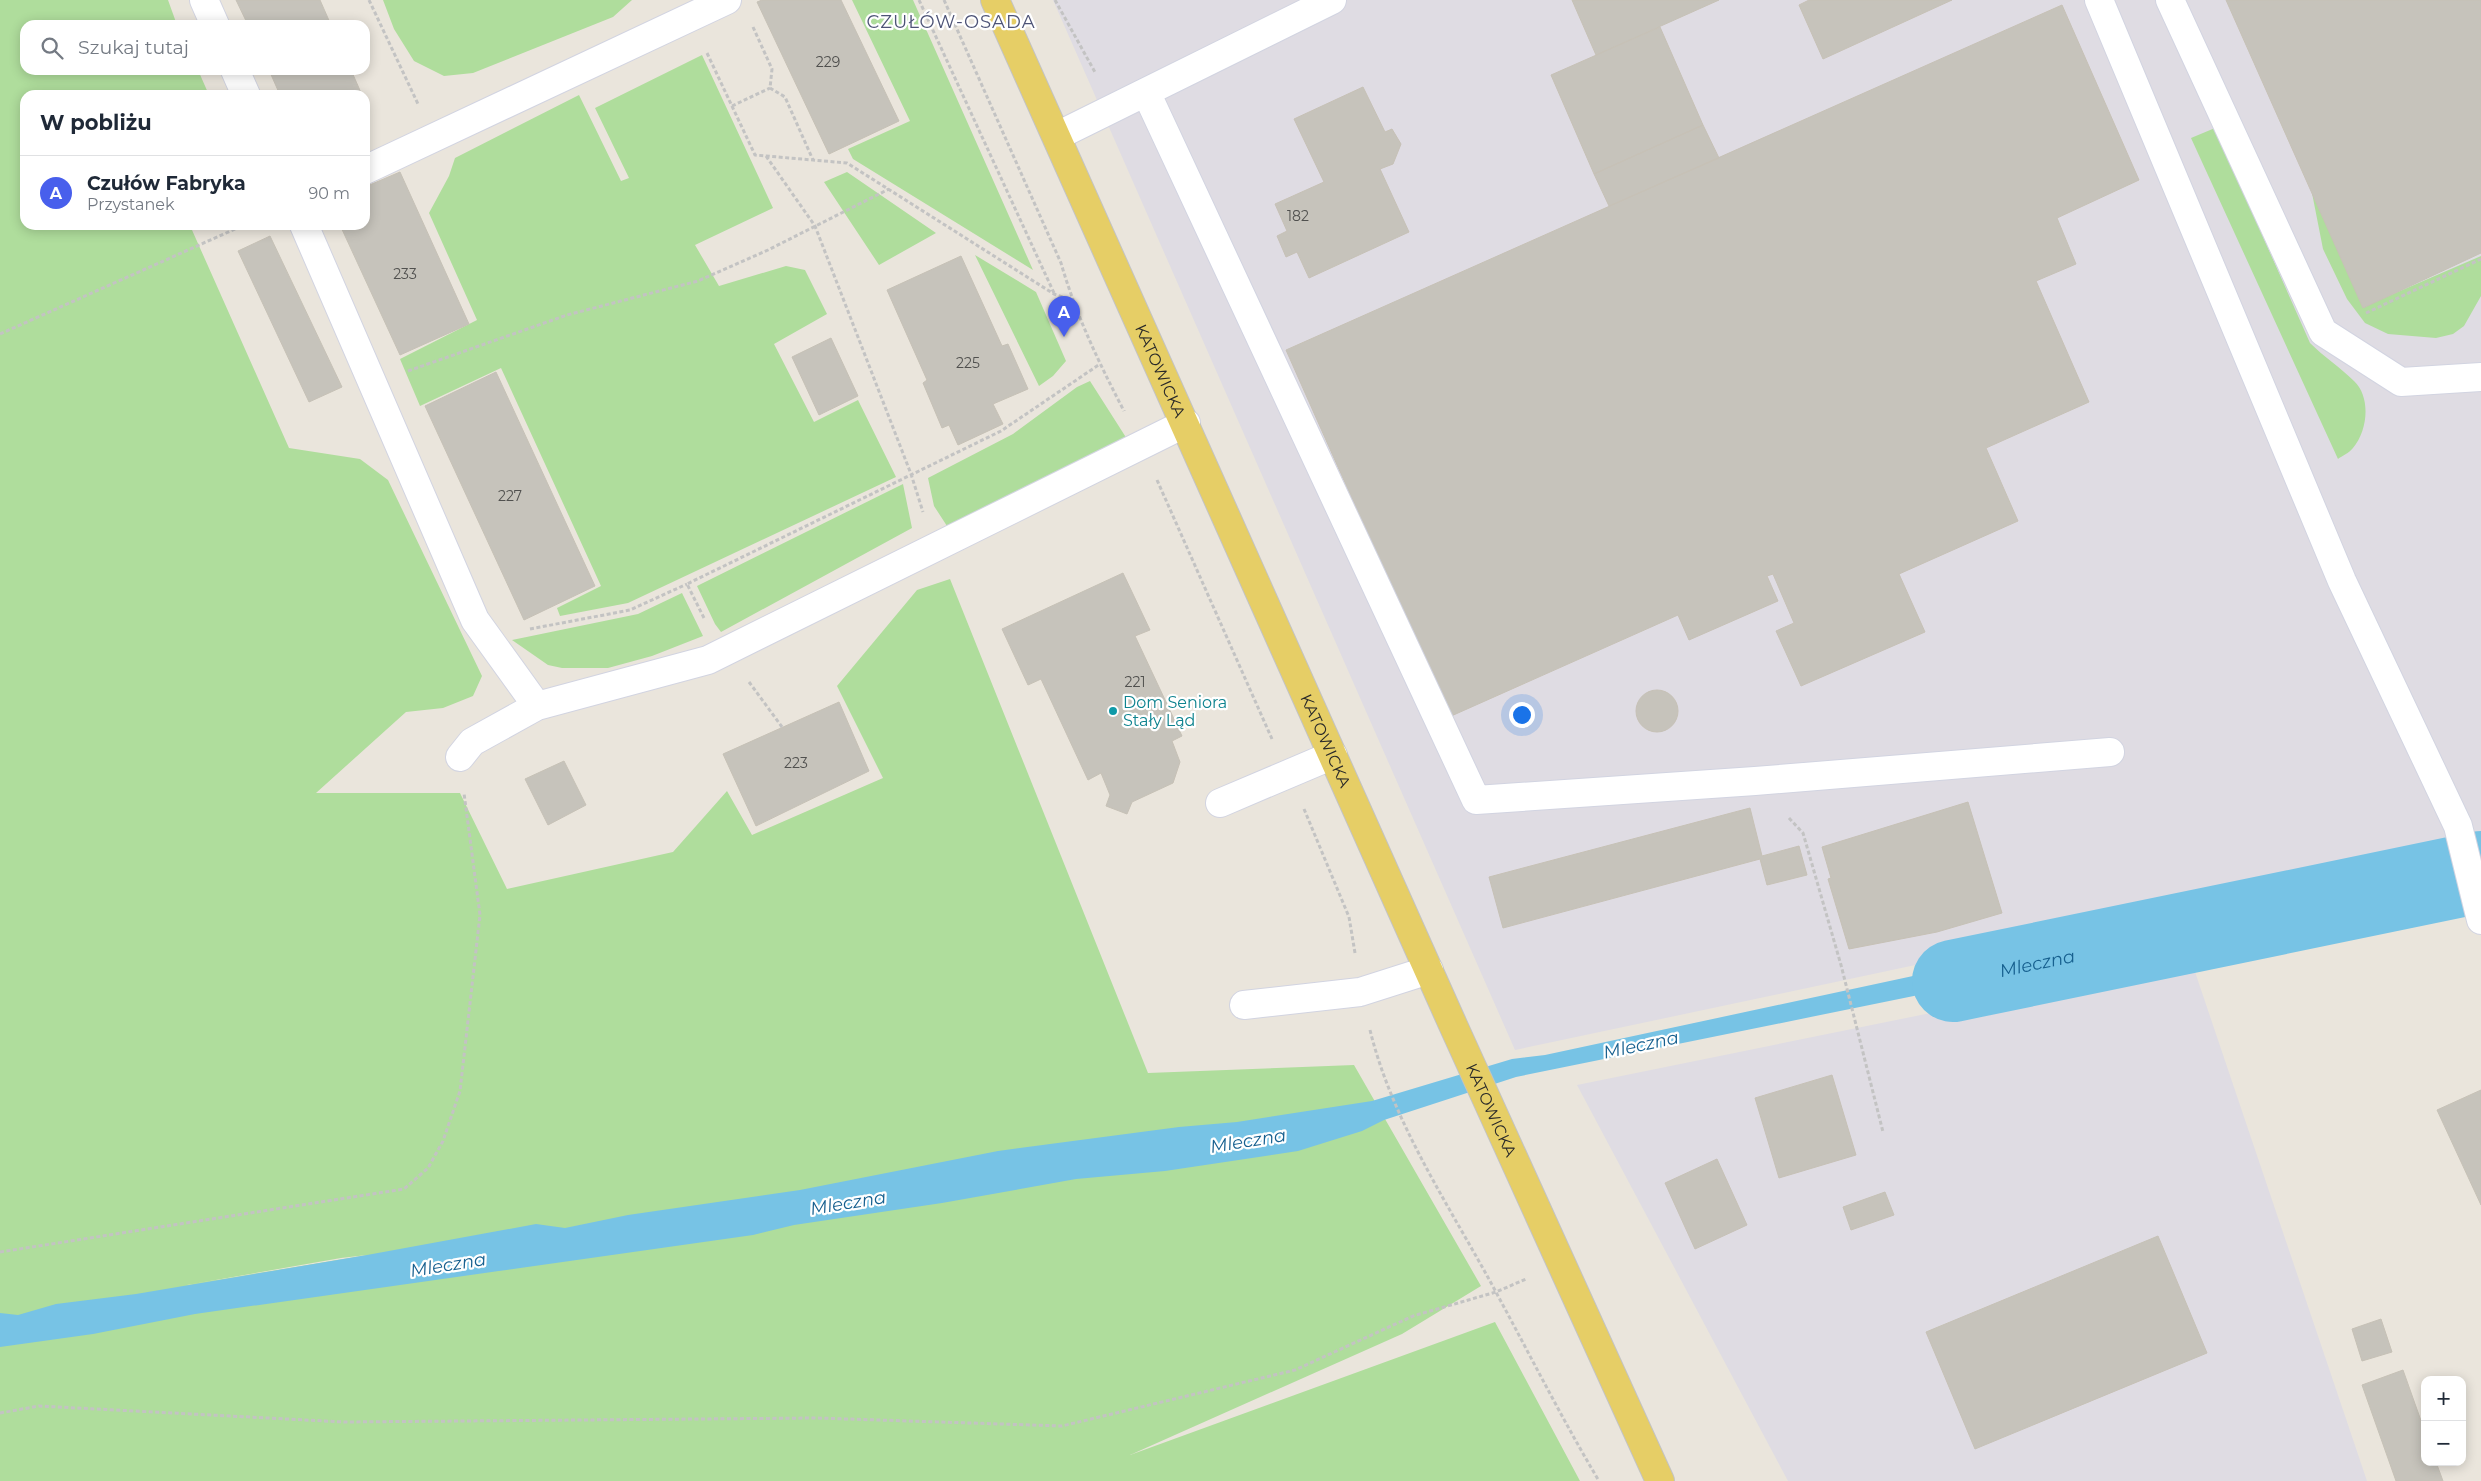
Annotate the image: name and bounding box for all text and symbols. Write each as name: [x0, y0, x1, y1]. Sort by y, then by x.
district label: CZUŁÓW-OSADA: [866, 11, 1036, 33]
search box: [20, 20, 370, 75]
icon: search: [38, 34, 66, 62]
text: Szukaj tutaj: [78, 36, 189, 59]
house number: 229: [816, 53, 840, 71]
text: W pobliżu: [40, 110, 152, 135]
text: Czułów Fabryka: [87, 172, 246, 195]
text: A: [50, 184, 62, 203]
text: 90 m: [308, 184, 350, 203]
text: Przystanek: [87, 195, 175, 214]
house number: 182: [1287, 207, 1309, 225]
house number: 233: [393, 265, 417, 283]
pin: A: [1048, 296, 1080, 337]
street label: KATOWICKA: [1131, 321, 1189, 421]
house number: 225: [956, 354, 980, 372]
house number: 227: [498, 487, 522, 505]
house number: 221: [1125, 673, 1145, 691]
street label: KATOWICKA: [1296, 691, 1355, 791]
place label: Dom Seniora Stały Ląd: [1123, 693, 1227, 730]
your location: [1509, 702, 1535, 728]
marker: Dom Seniora Stały Ląd: [1107, 705, 1119, 717]
house number: 223: [784, 754, 808, 772]
water label: Mleczna: [1998, 945, 2077, 982]
water label: Mleczna: [1601, 1026, 1681, 1064]
street label: KATOWICKA: [1462, 1061, 1521, 1160]
water label: Mleczna: [1209, 1124, 1287, 1158]
water label: Mleczna: [809, 1186, 887, 1220]
water label: Mleczna: [409, 1248, 487, 1282]
map controls: [2421, 1376, 2466, 1466]
button: +: [2421, 1376, 2466, 1421]
button: −: [2421, 1421, 2466, 1466]

